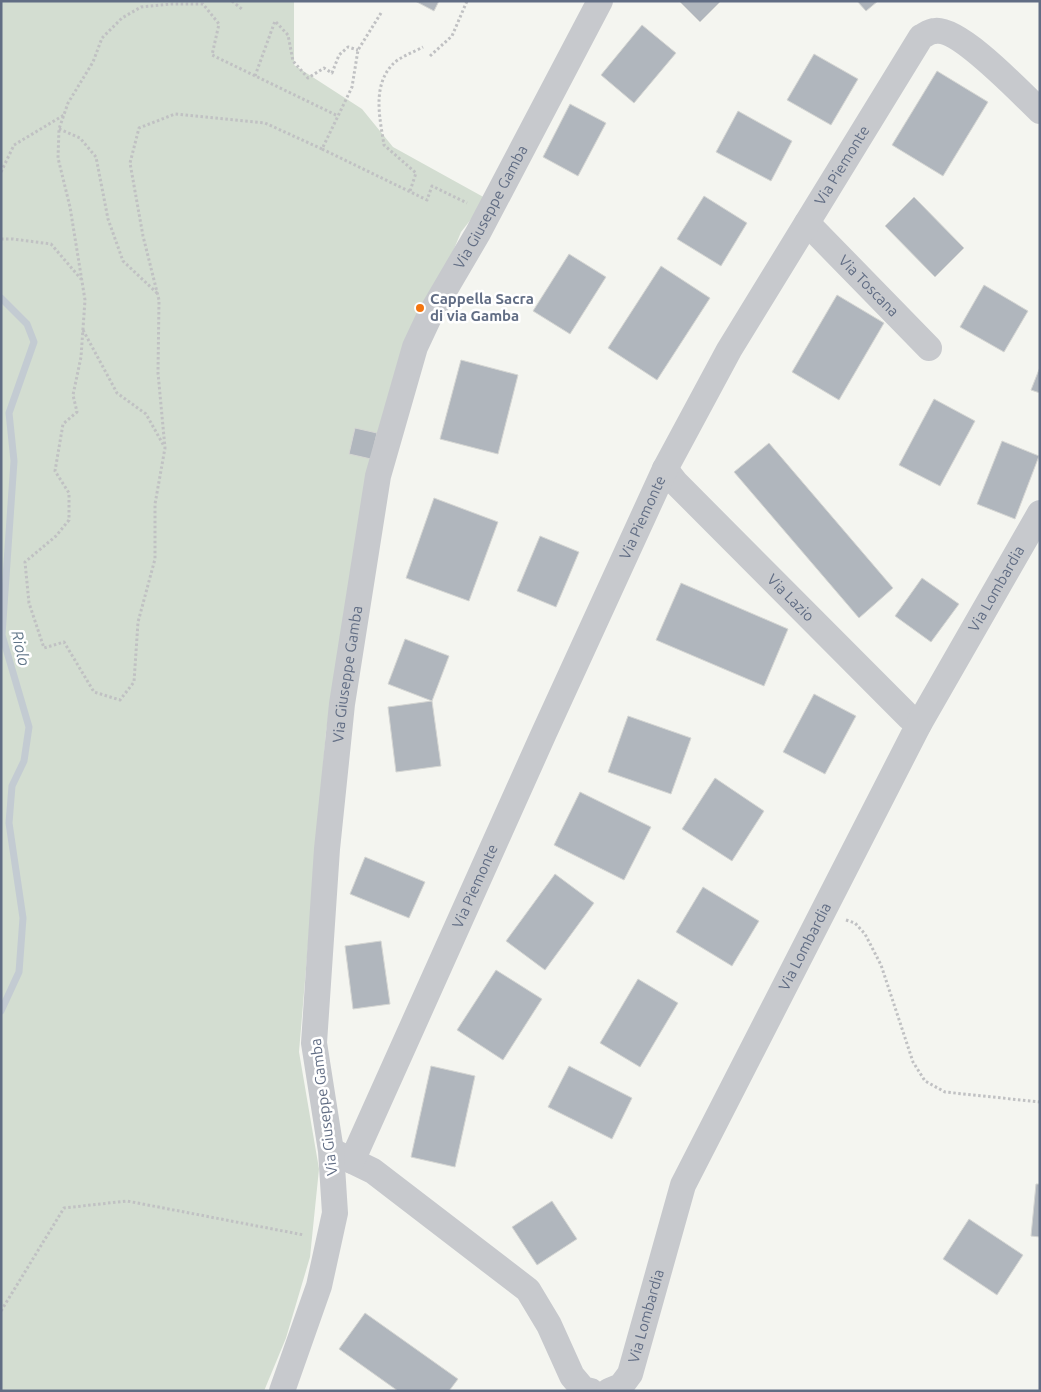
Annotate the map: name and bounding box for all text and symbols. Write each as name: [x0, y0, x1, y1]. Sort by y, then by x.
street label: Via Piemonte: [811, 122, 873, 208]
street label: Via Giuseppe Gamba: [450, 142, 531, 272]
street label: Via Toscana: [835, 252, 902, 320]
place label: Cappella Sacra di via Gamba: [430, 290, 534, 324]
marker: Cappella Sacra di via Gamba: [414, 302, 426, 314]
street label: Via Piemonte: [616, 473, 669, 562]
street label: Via Lombardia: [965, 542, 1027, 635]
street label: Via Lazio: [764, 570, 818, 625]
street label: Via Giuseppe Gamba: [329, 604, 365, 743]
water label: Riolo: [8, 629, 34, 668]
street label: Via Piemonte: [449, 842, 501, 931]
street label: Via Lombardia: [775, 900, 834, 993]
street label: Via Giuseppe Gamba: [307, 1037, 340, 1177]
street label: Via Lombardia: [625, 1267, 667, 1365]

